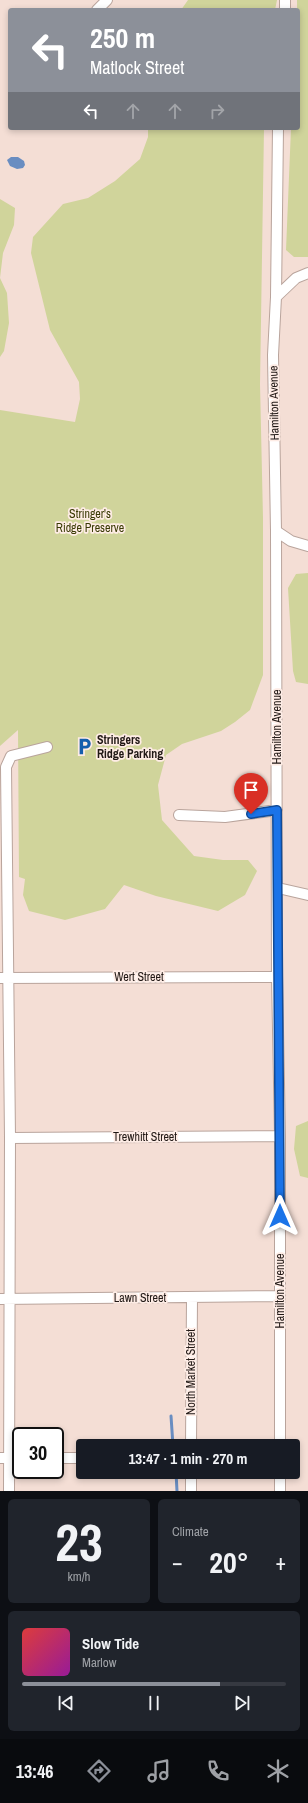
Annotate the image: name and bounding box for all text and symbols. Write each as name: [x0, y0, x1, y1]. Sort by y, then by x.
text: 250 m: [90, 19, 155, 57]
icon: left: [24, 24, 76, 76]
text: Matlock Street: [90, 55, 184, 80]
icon: left: [80, 100, 102, 122]
icon: ahead: [122, 100, 144, 122]
icon: ahead: [164, 100, 186, 122]
icon: right: [206, 100, 228, 122]
street label: Hamilton Avenue: [265, 365, 283, 441]
park label: Stringer's Ridge Preserve: [56, 506, 124, 536]
street label: Hamilton Avenue: [269, 690, 285, 764]
place label: Stringers Ridge Parking: [97, 732, 163, 762]
parking icon: Stringers Ridge Parking: [74, 737, 94, 757]
pin: [234, 773, 268, 814]
icon: arrive: [240, 779, 262, 801]
street label: Wert Street: [114, 969, 164, 985]
street label: Trewhitt Street: [113, 1129, 177, 1145]
position arrow: [259, 1195, 301, 1237]
street label: Hamilton Avenue: [272, 1254, 288, 1328]
street label: Lawn Street: [114, 1290, 167, 1306]
street label: North Market Street: [183, 1329, 199, 1415]
speed limit sign: 30: [12, 1427, 64, 1479]
text: 13:47 · 1 min · 270 m: [129, 1448, 247, 1469]
text: 23: [55, 1507, 103, 1577]
text: Climate: [172, 1523, 209, 1540]
text: 20°: [209, 1542, 249, 1582]
text: −: [172, 1547, 183, 1577]
text: +: [275, 1547, 286, 1577]
text: km/h: [67, 1568, 91, 1585]
text: Slow Tide: [82, 1633, 139, 1654]
text: Marlow: [82, 1654, 116, 1671]
icon: previous: [55, 1692, 77, 1714]
icon: pause: [143, 1692, 165, 1714]
icon: next: [231, 1692, 253, 1714]
icon: directions: [85, 1757, 113, 1785]
icon: music: [145, 1757, 173, 1785]
icon: phone: [204, 1757, 232, 1785]
icon: climate: [264, 1757, 292, 1785]
text: 13:46: [16, 1759, 54, 1784]

